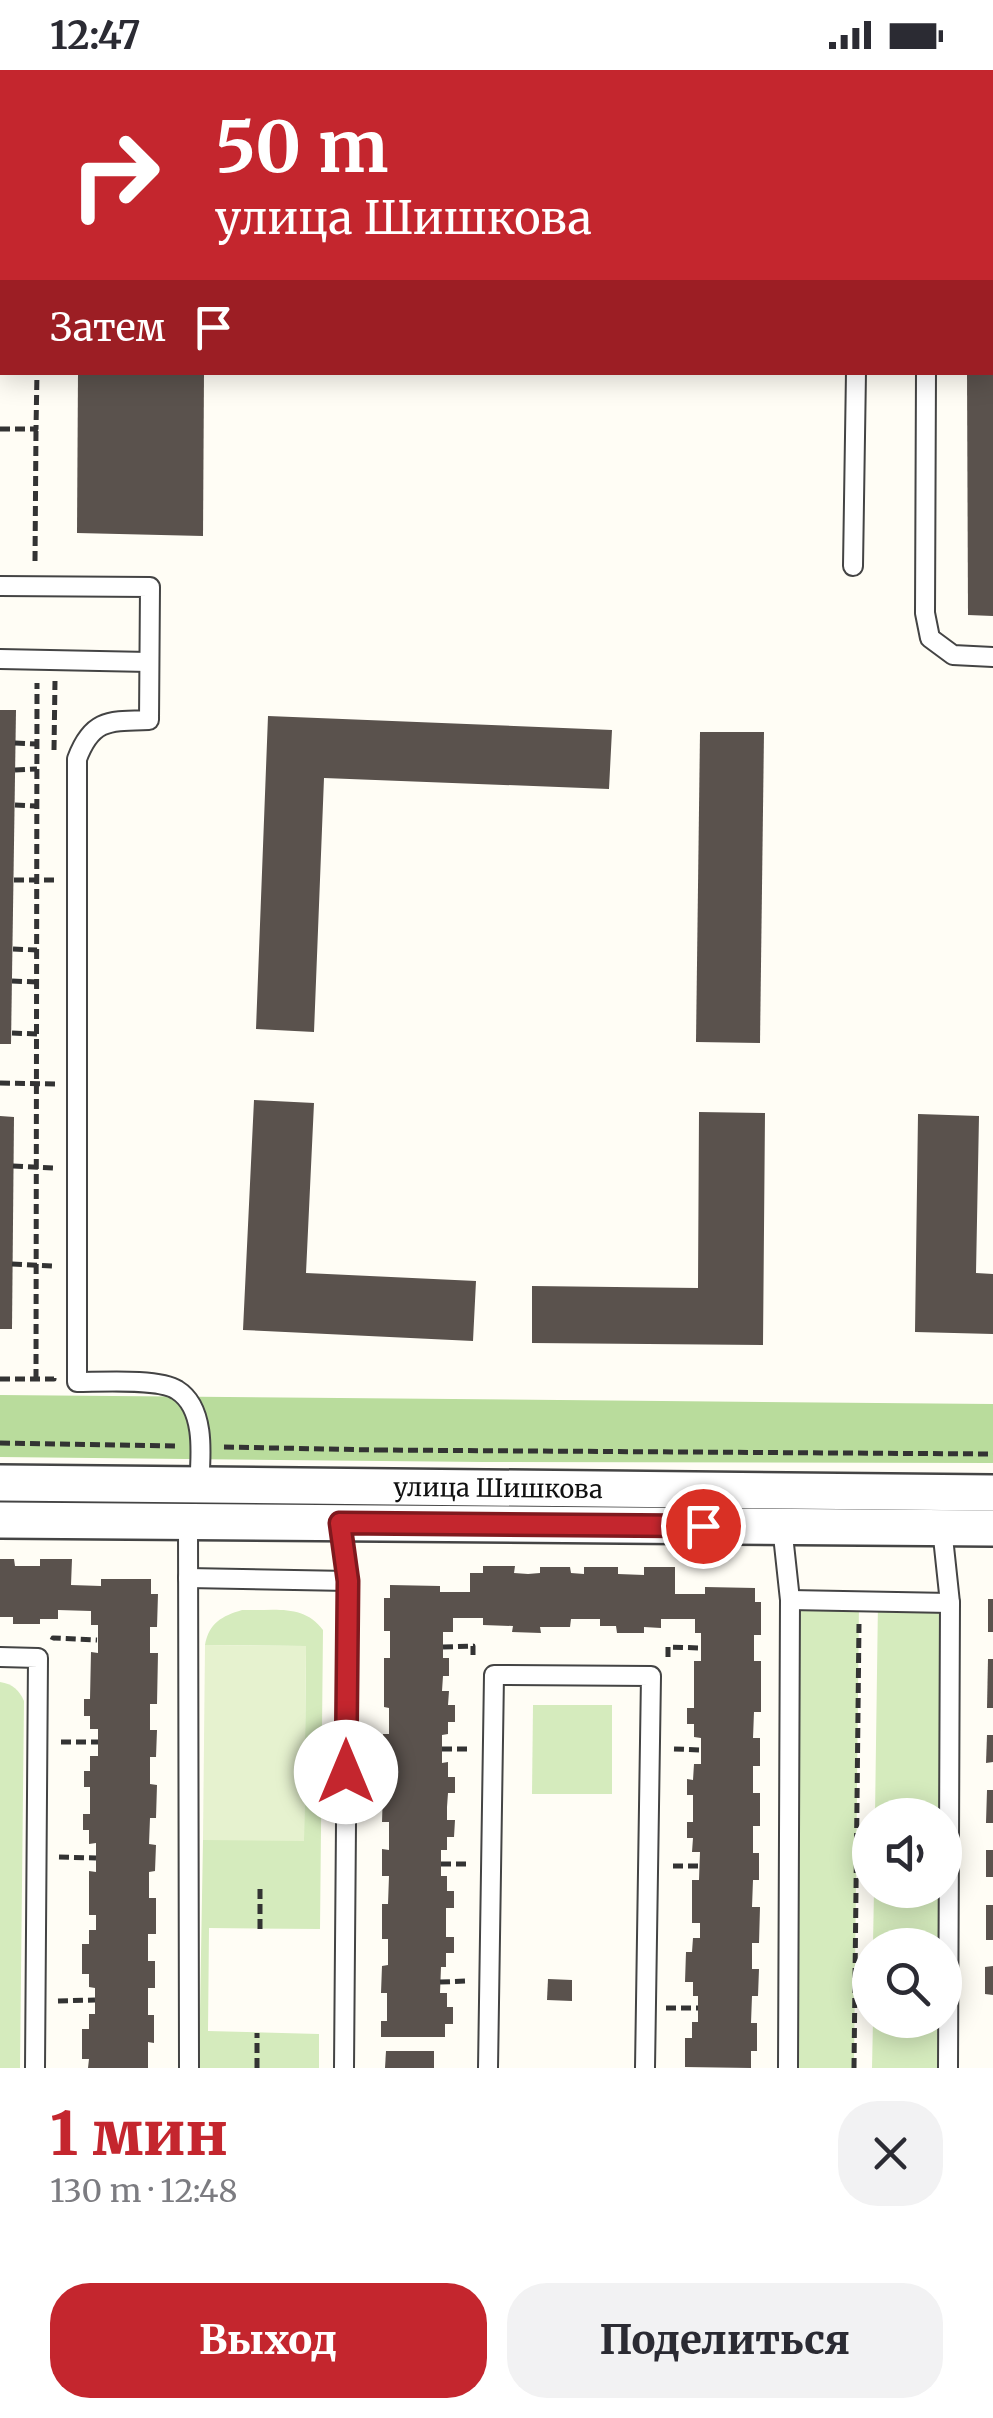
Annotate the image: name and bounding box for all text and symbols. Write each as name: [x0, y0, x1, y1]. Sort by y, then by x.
text: 12:47: [50, 12, 141, 59]
text: 50 m: [215, 103, 388, 191]
icon: right: [50, 110, 180, 240]
text: улица Шишкова: [215, 190, 592, 246]
icon: arrive: [186, 300, 241, 355]
text: Затем: [50, 304, 166, 351]
street label: улица Шишкова: [393, 1471, 603, 1505]
pin: [661, 1484, 746, 1569]
icon: arrive: [676, 1499, 731, 1554]
position arrow: [294, 1720, 398, 1824]
map controls: [852, 1798, 962, 2038]
button: sound: [852, 1798, 962, 1908]
button: search: [852, 1928, 962, 2038]
text: 1 мин: [50, 2096, 228, 2171]
button: close: [838, 2101, 943, 2206]
text: 130 m · 12:48: [50, 2171, 238, 2211]
button: Выход: [50, 2283, 487, 2398]
button: Поделиться: [507, 2283, 943, 2398]

